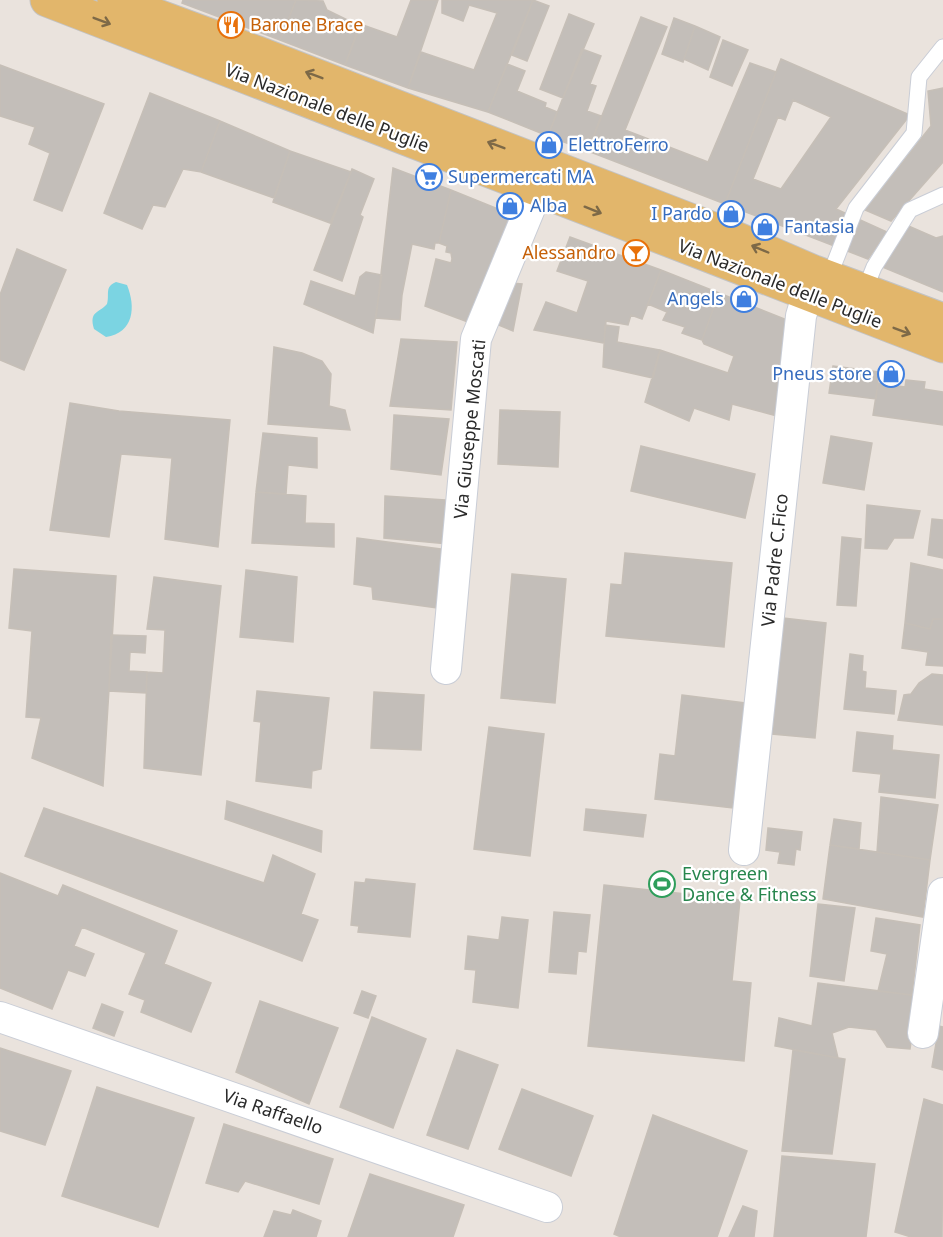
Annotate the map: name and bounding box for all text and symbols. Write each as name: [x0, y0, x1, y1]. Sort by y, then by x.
restaurant icon: Barone Brace: [216, 10, 246, 40]
place label: Barone Brace: [250, 12, 363, 36]
one-way arrow: [92, 16, 111, 27]
street label: Via Nazionale delle Puglie: [222, 57, 433, 157]
one-way arrow: [306, 69, 324, 80]
shop icon: ElettroFerro: [534, 130, 564, 160]
place label: ElettroFerro: [568, 132, 669, 156]
one-way arrow: [487, 139, 506, 150]
supermarket icon: Supermercati MA: [414, 162, 444, 192]
place label: Supermercati MA: [448, 164, 595, 188]
shop icon: Alba: [495, 191, 525, 221]
place label: Alba: [530, 193, 567, 217]
shop icon: I Pardo: [716, 199, 746, 229]
place label: I Pardo: [651, 201, 712, 225]
one-way arrow: [583, 206, 602, 217]
shop icon: Fantasia: [750, 212, 780, 242]
place label: Fantasia: [784, 214, 855, 238]
street label: Via Nazionale delle Puglie: [675, 233, 886, 333]
bar icon: Alessandro: [621, 238, 651, 268]
place label: Alessandro: [522, 240, 616, 264]
one-way arrow: [752, 243, 770, 254]
shop icon: Angels: [729, 284, 759, 314]
place label: Angels: [667, 286, 724, 310]
one-way arrow: [893, 326, 911, 337]
street label: Via Giuseppe Moscati: [448, 338, 490, 520]
shop icon: Pneus store: [876, 359, 906, 389]
place label: Pneus store: [772, 361, 872, 385]
street label: Via Padre C.Fico: [755, 492, 793, 628]
place label: Evergreen Dance & Fitness: [682, 861, 817, 906]
sports icon: Evergreen Dance & Fitness: [647, 869, 677, 899]
street label: Via Raffaello: [220, 1083, 327, 1139]

